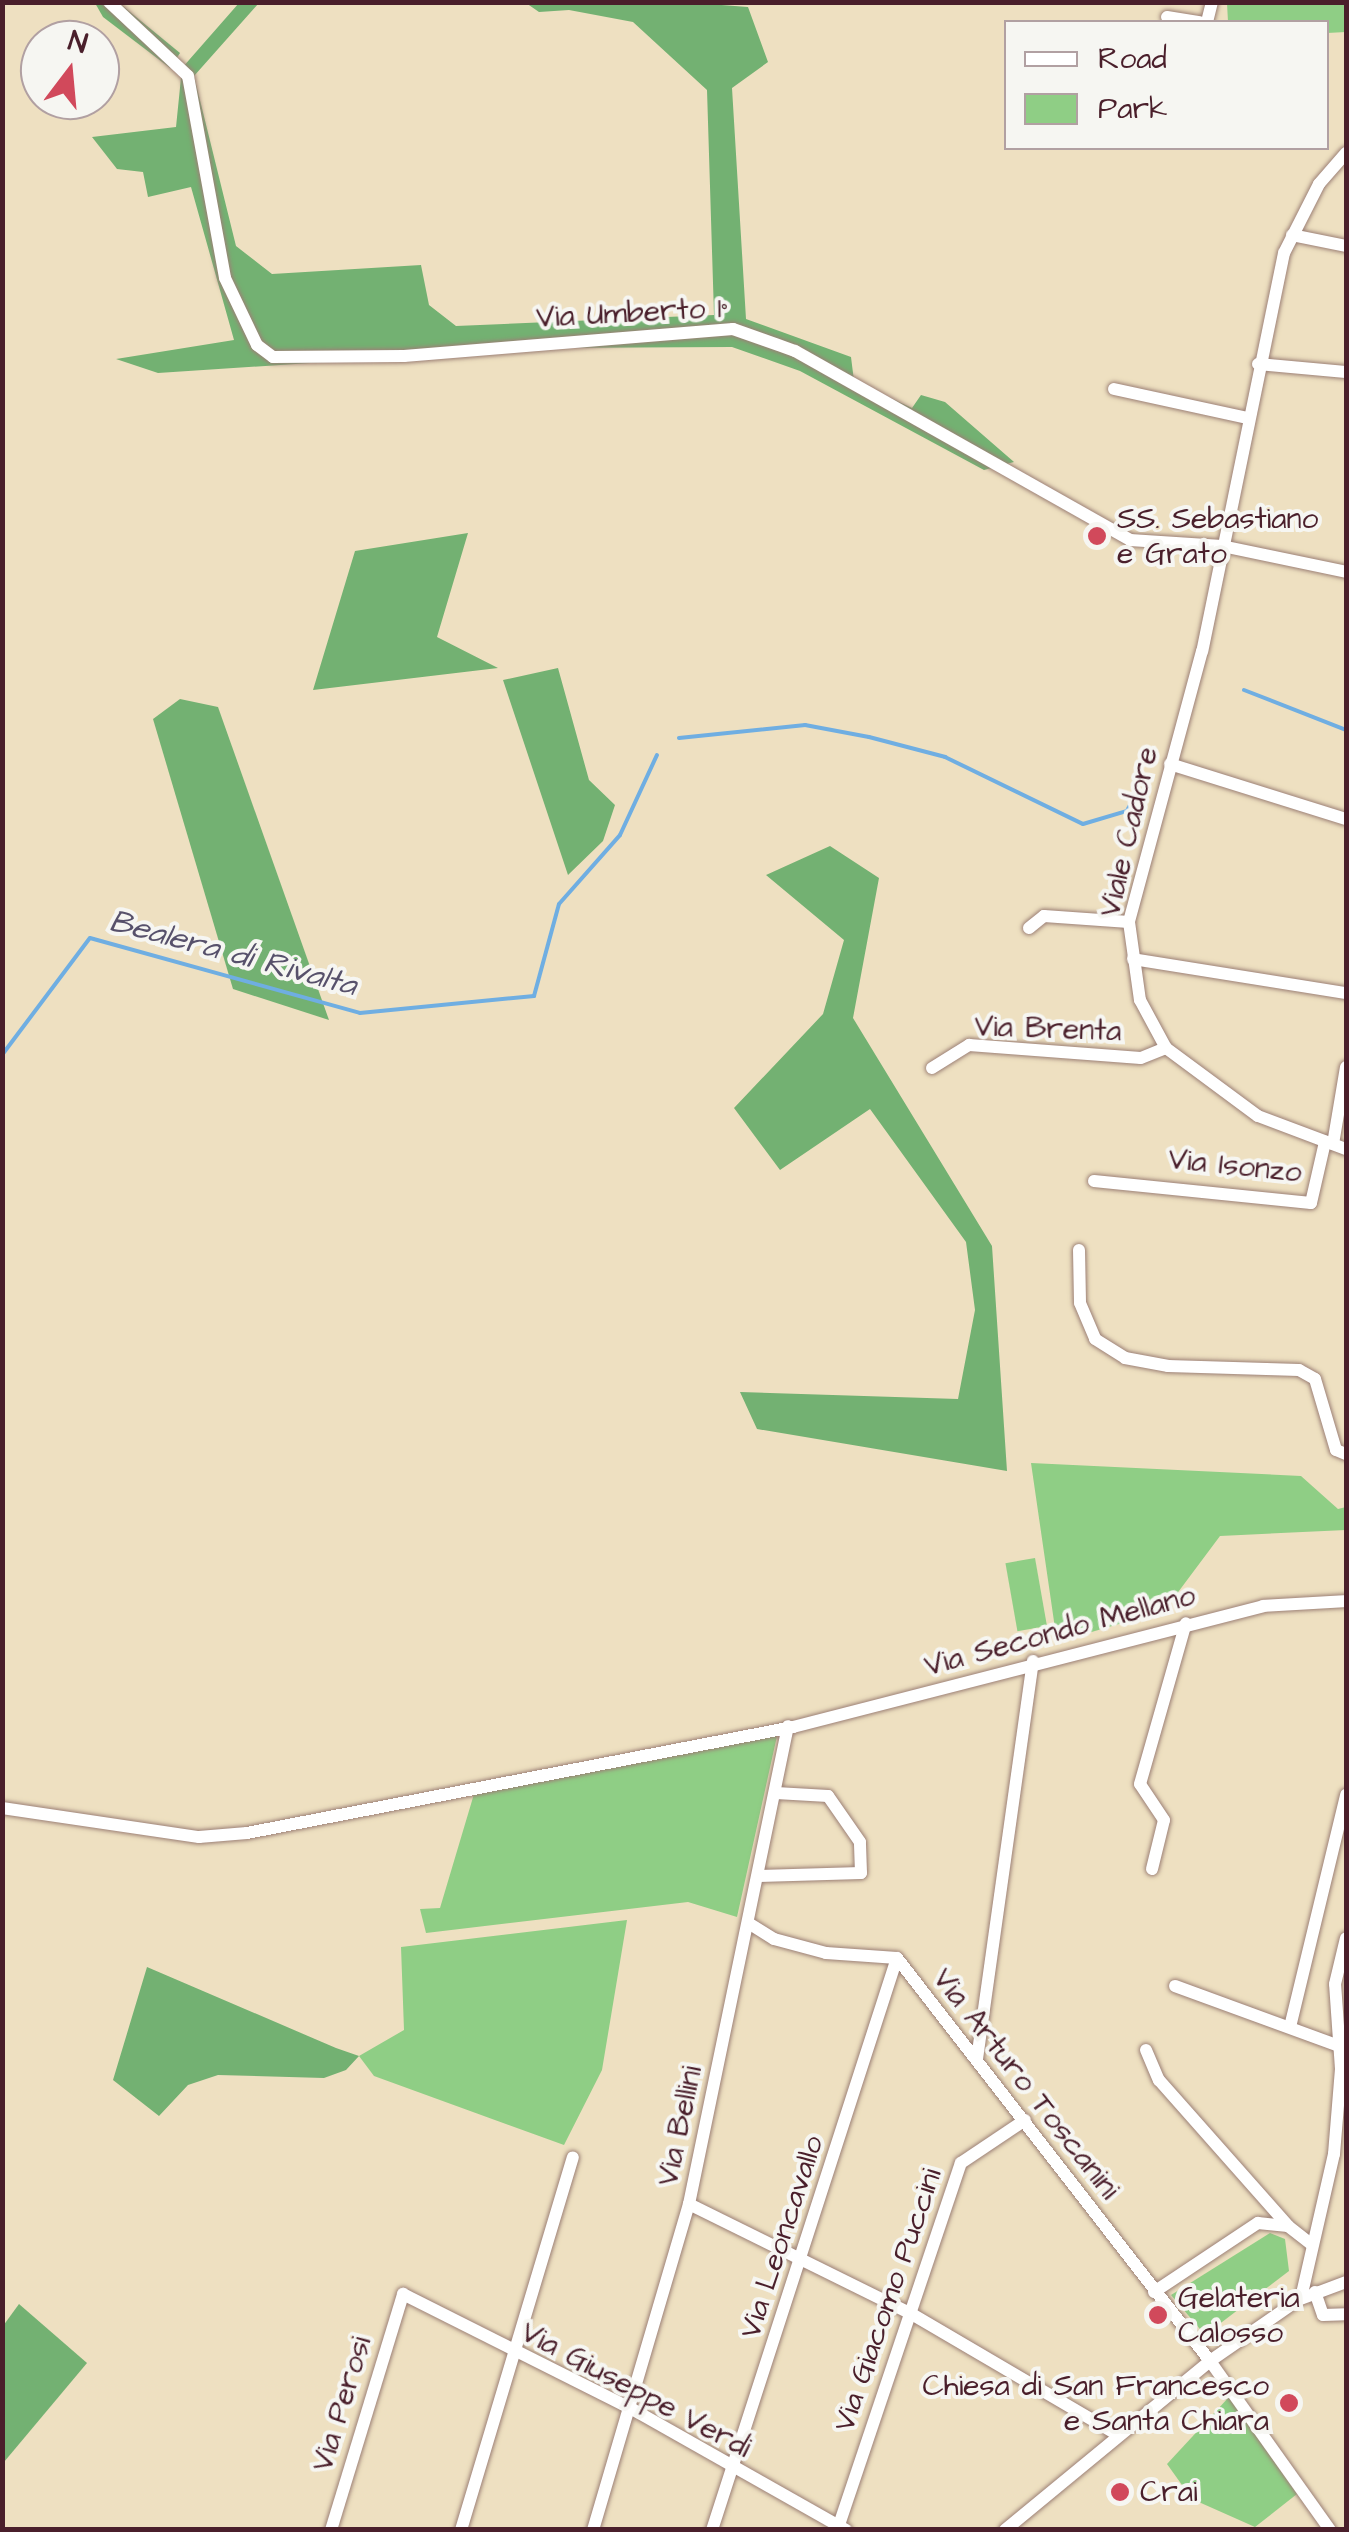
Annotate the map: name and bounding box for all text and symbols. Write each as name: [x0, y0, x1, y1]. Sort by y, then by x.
north arrow: [20, 20, 120, 120]
legend: [1004, 20, 1329, 150]
text: N: [64, 21, 92, 64]
text: Road: [1098, 38, 1167, 80]
text: Park: [1098, 88, 1167, 130]
street label: Via Umberto 1°: [535, 290, 729, 336]
place label: SS. Sebastiano e Grato: [1117, 501, 1318, 572]
marker: SS. Sebastiano e Grato: [1086, 525, 1108, 547]
street label: Viale Cadore: [1092, 744, 1166, 920]
water label: Bealera di Rivalta: [105, 903, 361, 1005]
street label: Via Brenta: [974, 1008, 1122, 1050]
street label: Via Isonzo: [1167, 1141, 1303, 1191]
street label: Via Secondo Mellano: [921, 1578, 1199, 1684]
street label: Via Arturo Toscanini: [925, 1961, 1127, 2207]
street label: Via Bellini: [650, 2063, 710, 2189]
street label: Via Leoncavallo: [732, 2131, 832, 2343]
street label: Via Giacomo Puccini: [826, 2164, 950, 2436]
place label: Gelateria Calosso: [1178, 2280, 1300, 2350]
marker: Gelateria Calosso: [1147, 2304, 1169, 2326]
street label: Via Giuseppe Verdi: [515, 2314, 757, 2466]
street label: Via Perosi: [304, 2332, 380, 2476]
place label: Chiesa di San Francesco e Santa Chiara: [923, 2368, 1269, 2438]
marker: Chiesa di San Francesco e Santa Chiara: [1278, 2392, 1300, 2414]
place label: Crai: [1140, 2474, 1198, 2510]
marker: Crai: [1109, 2481, 1131, 2503]

